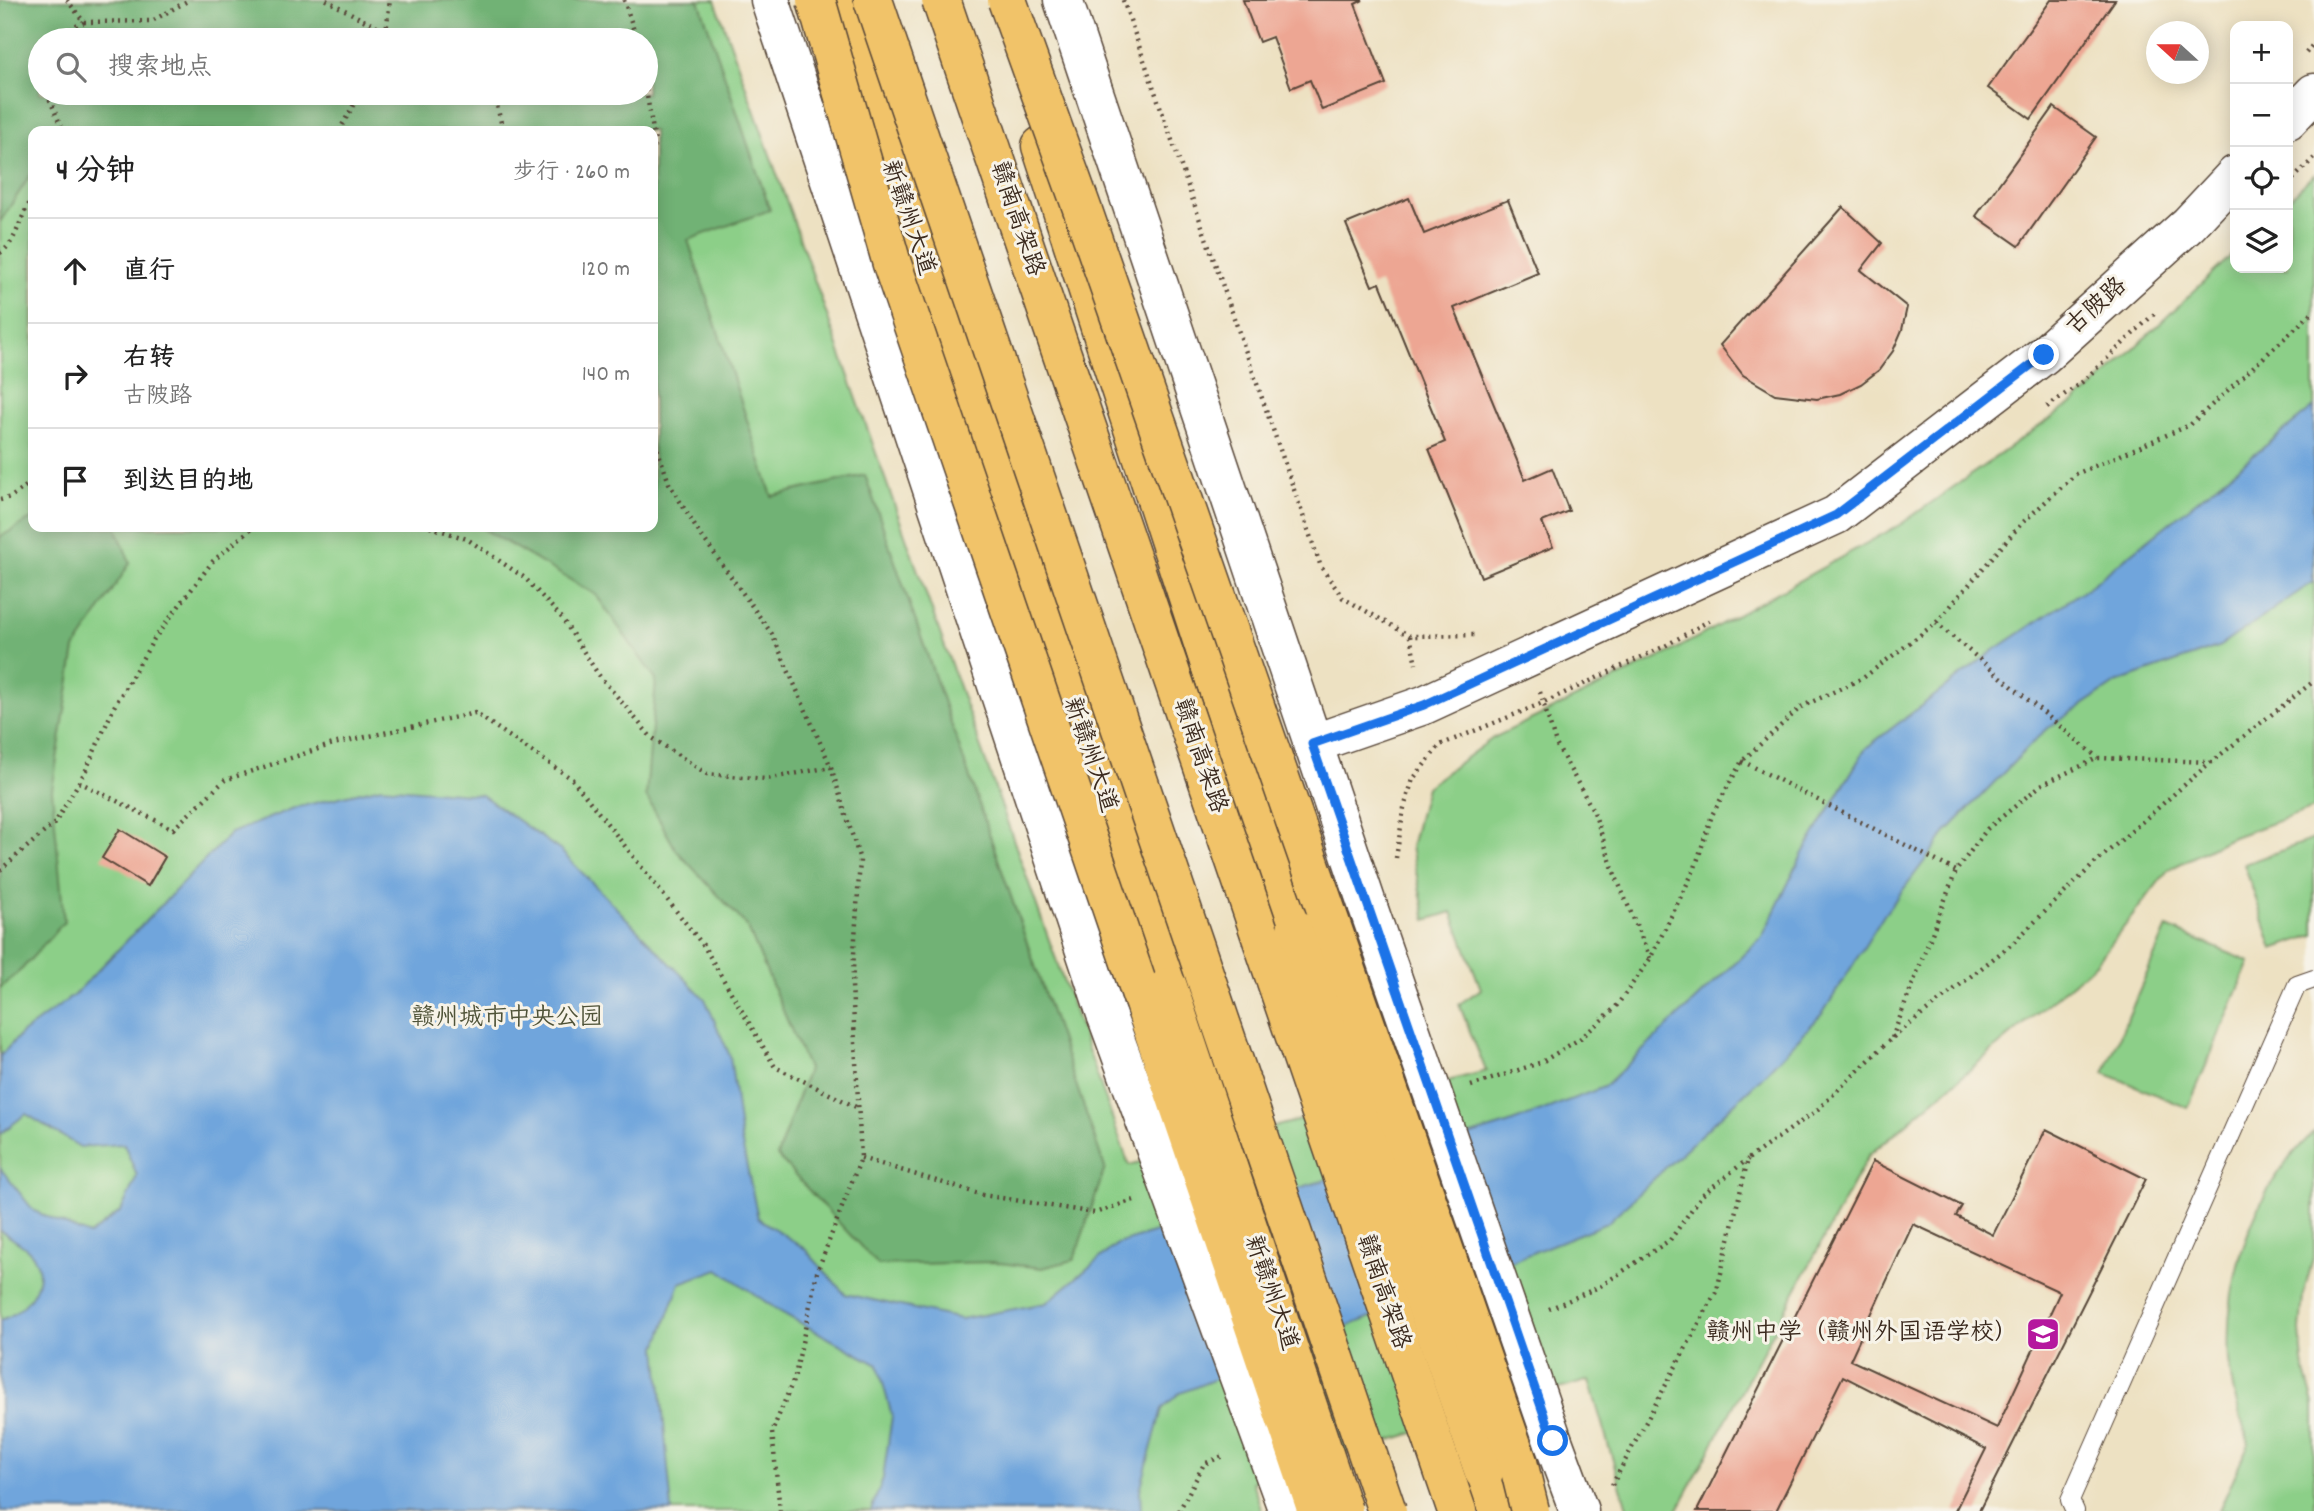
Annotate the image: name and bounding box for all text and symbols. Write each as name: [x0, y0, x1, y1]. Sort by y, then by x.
north arrow: [2146, 21, 2209, 84]
map controls: [2230, 21, 2293, 273]
button: +: [2230, 21, 2293, 84]
search box: [28, 28, 658, 105]
icon: search: [52, 48, 90, 86]
text: 搜索地点: [108, 50, 212, 87]
button: −: [2230, 84, 2293, 147]
button: locate: [2230, 147, 2293, 210]
text: 4 分钟: [56, 152, 135, 195]
street label: 新赣州大道: [871, 156, 943, 280]
text: 步行 · 260 m: [513, 157, 630, 190]
street label: 赣南高架路: [980, 157, 1052, 281]
button: layers: [2230, 210, 2293, 273]
icon: ahead: [56, 252, 94, 290]
text: 直行: [123, 254, 175, 291]
text: 120 m: [581, 254, 630, 287]
street label: 古陂路: [2059, 270, 2135, 344]
route end: [2028, 339, 2059, 370]
text: 右转: [123, 341, 175, 378]
icon: right: [56, 357, 94, 395]
text: 140 m: [582, 359, 630, 392]
text: 古陂路: [123, 381, 192, 414]
icon: arrive: [56, 462, 94, 500]
text: 到达目的地: [123, 464, 253, 501]
street label: 新赣州大道: [1053, 693, 1125, 817]
street label: 赣南高架路: [1163, 694, 1235, 818]
park label: 赣州城市中央公园: [411, 1002, 603, 1036]
street label: 赣南高架路: [1346, 1230, 1418, 1354]
street label: 新赣州大道: [1234, 1231, 1306, 1355]
school or university icon: 赣州中学（赣州外国语学校）: [2024, 1315, 2062, 1353]
place label: 赣州中学（赣州外国语学校）: [1706, 1317, 2018, 1351]
route start: [1537, 1425, 1568, 1456]

